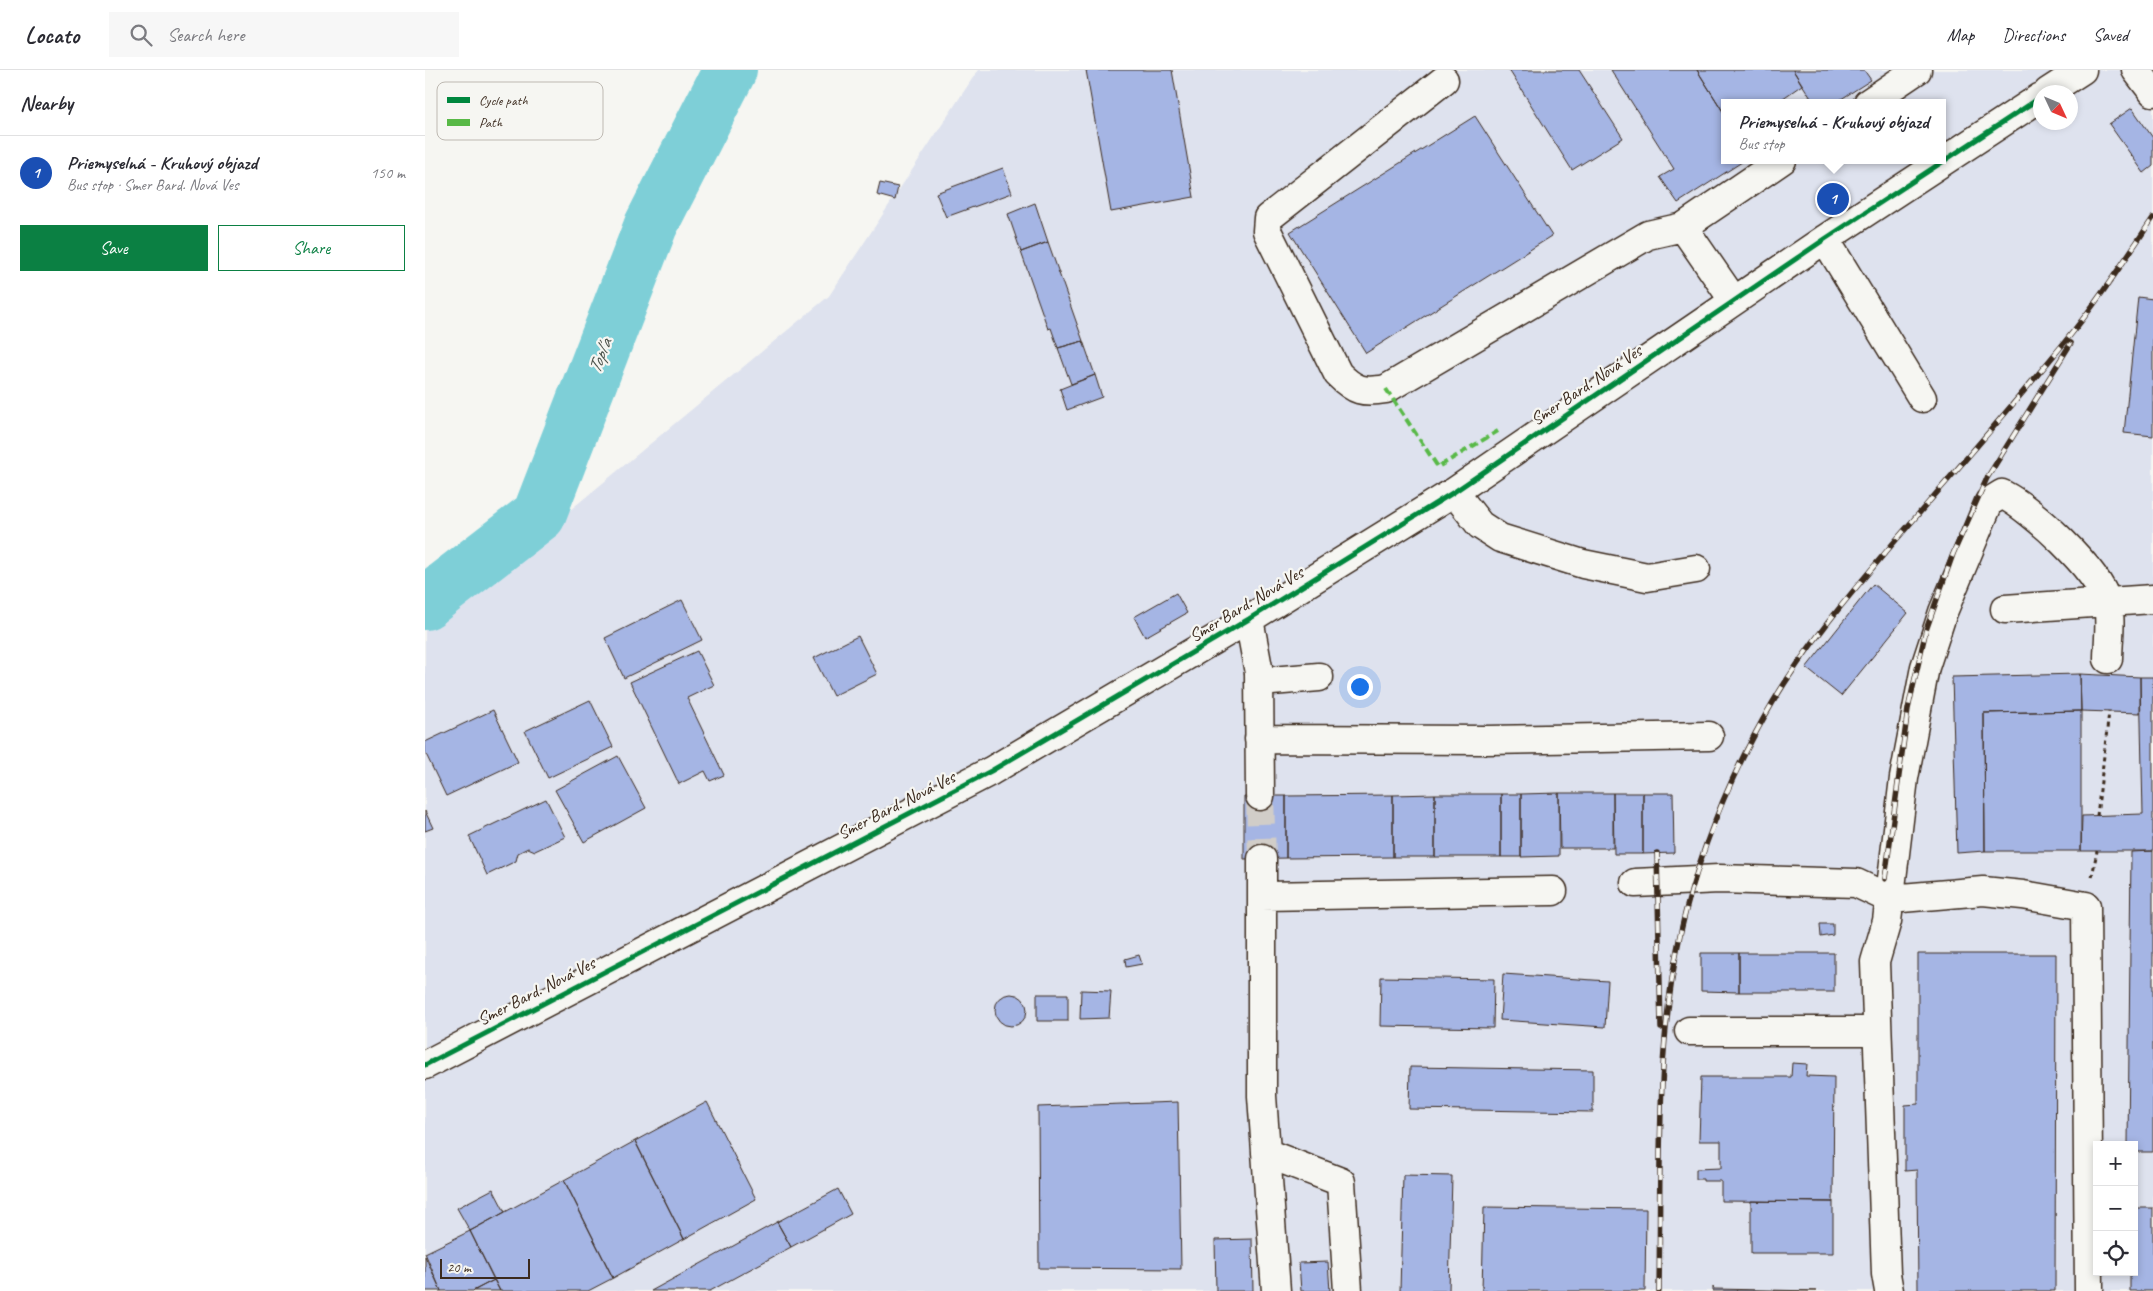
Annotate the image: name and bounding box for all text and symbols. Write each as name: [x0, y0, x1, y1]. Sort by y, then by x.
search box: [109, 12, 459, 57]
text: Locato: [25, 20, 79, 50]
icon: search: [127, 21, 155, 49]
text: Search here: [167, 23, 245, 47]
text: Map: [1947, 24, 1974, 46]
text: Directions: [2002, 24, 2065, 46]
text: Saved: [2093, 24, 2128, 46]
legend: [437, 82, 603, 140]
north arrow: [2033, 85, 2078, 130]
text: Nearby: [20, 90, 73, 116]
text: Cycle path: [479, 92, 528, 109]
popup: [1721, 99, 1946, 164]
text: Priemyselná - Kruhový objazd: [1738, 110, 1929, 134]
text: Path: [479, 114, 503, 131]
text: Bus stop: [1738, 134, 1784, 154]
text: Priemyselná - Kruhový objazd: [67, 151, 257, 175]
text: 1: [32, 163, 40, 183]
text: 150 m: [371, 163, 405, 183]
text: Bus stop · Smer Bard. Nová Ves: [67, 175, 239, 195]
pin: 1: [1817, 180, 1849, 218]
button: Save: [20, 225, 208, 271]
button: Share: [218, 225, 405, 271]
water label: Topľa: [583, 334, 618, 377]
street label: Smer Bard. Nová Ves: [1526, 339, 1647, 430]
street label: Smer Bard. Nová Ves: [1185, 560, 1309, 647]
your location: [1347, 674, 1373, 700]
street label: Smer Bard. Nová Ves: [833, 765, 960, 844]
street label: Smer Bard. Nová Ves: [473, 951, 600, 1030]
map controls: [2093, 1141, 2138, 1276]
button: +: [2093, 1141, 2138, 1186]
button: −: [2093, 1186, 2138, 1231]
button: locate: [2093, 1231, 2138, 1276]
scale bar: [440, 1256, 530, 1279]
text: 20 m: [447, 1259, 471, 1276]

